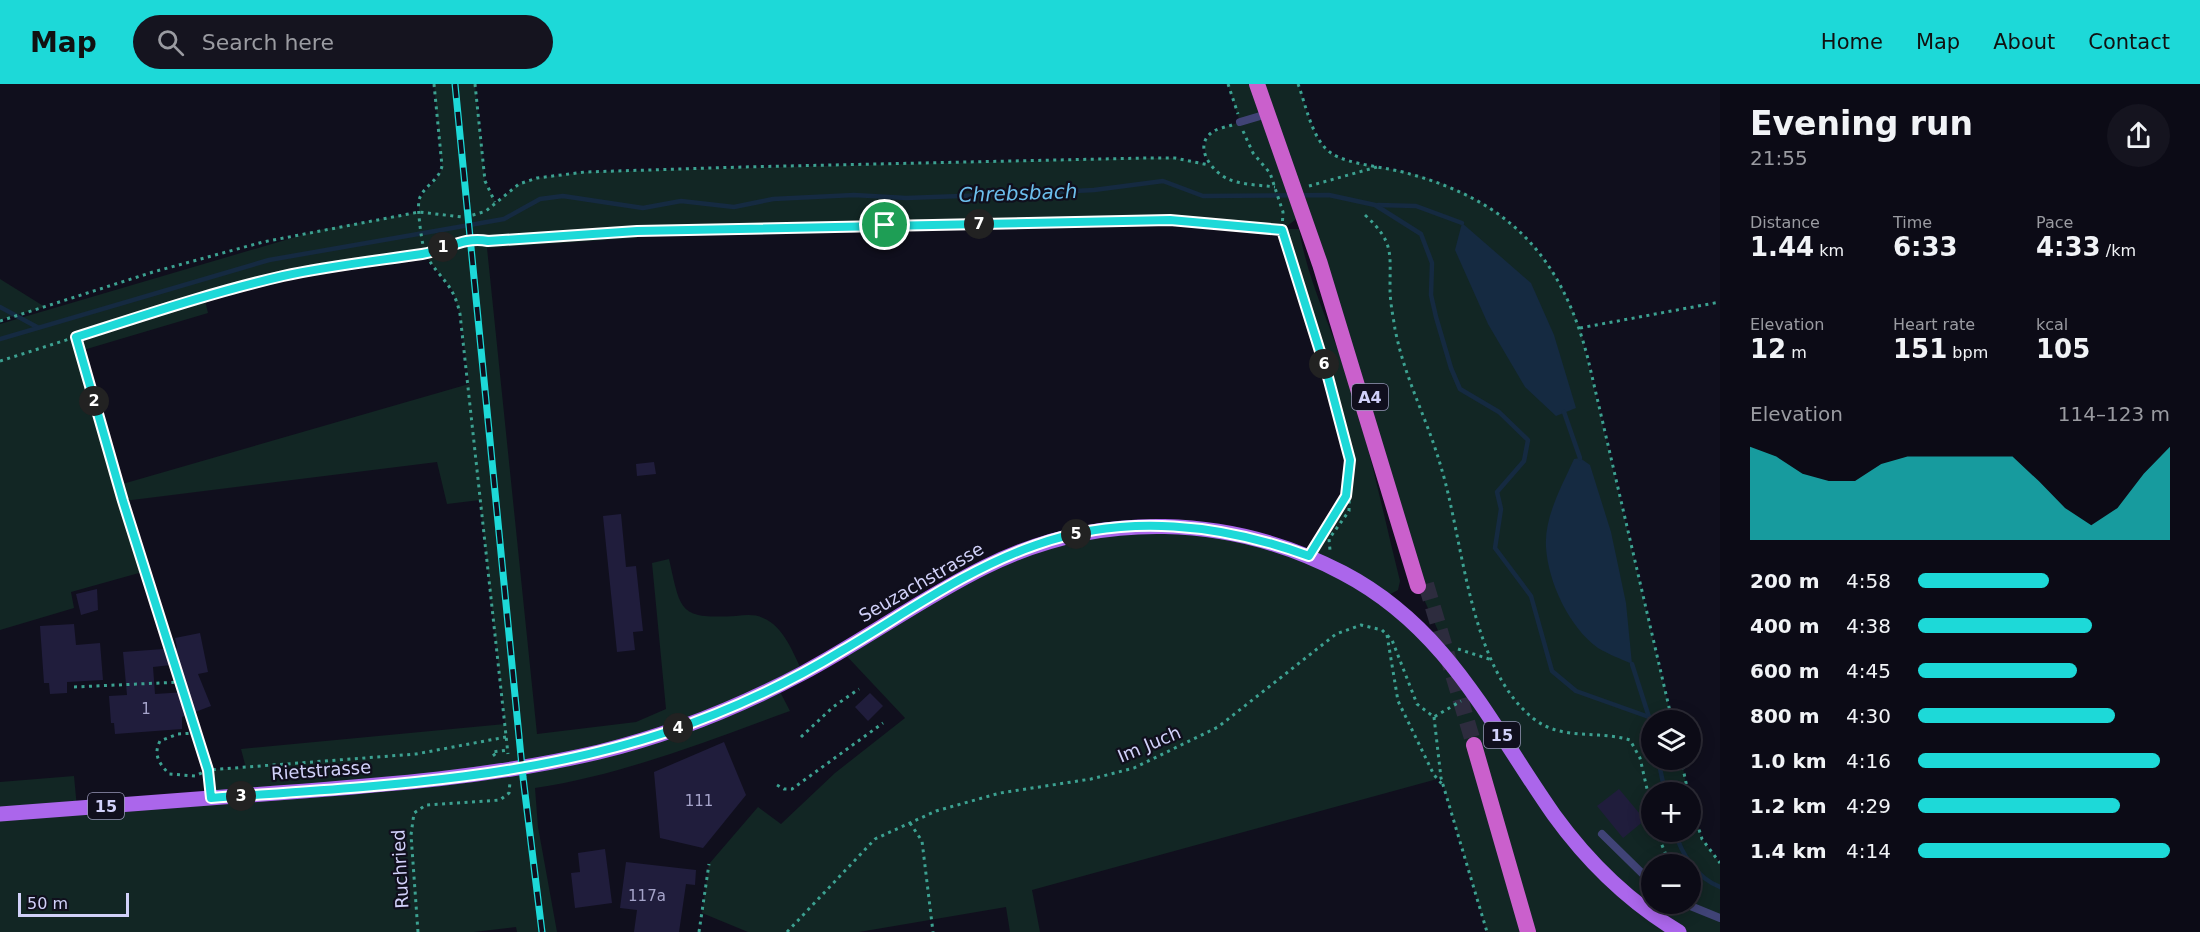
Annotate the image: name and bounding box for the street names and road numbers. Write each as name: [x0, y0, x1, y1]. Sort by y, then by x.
road number: A4: [1352, 384, 1388, 410]
street label: Seuzachstrasse: [855, 538, 987, 626]
street label: Im Juch: [1114, 721, 1184, 767]
road number: 15: [1484, 722, 1520, 748]
street label: Rietstrasse: [270, 756, 372, 784]
road number: 15: [88, 793, 124, 819]
street label: Ruchried: [387, 829, 413, 909]

